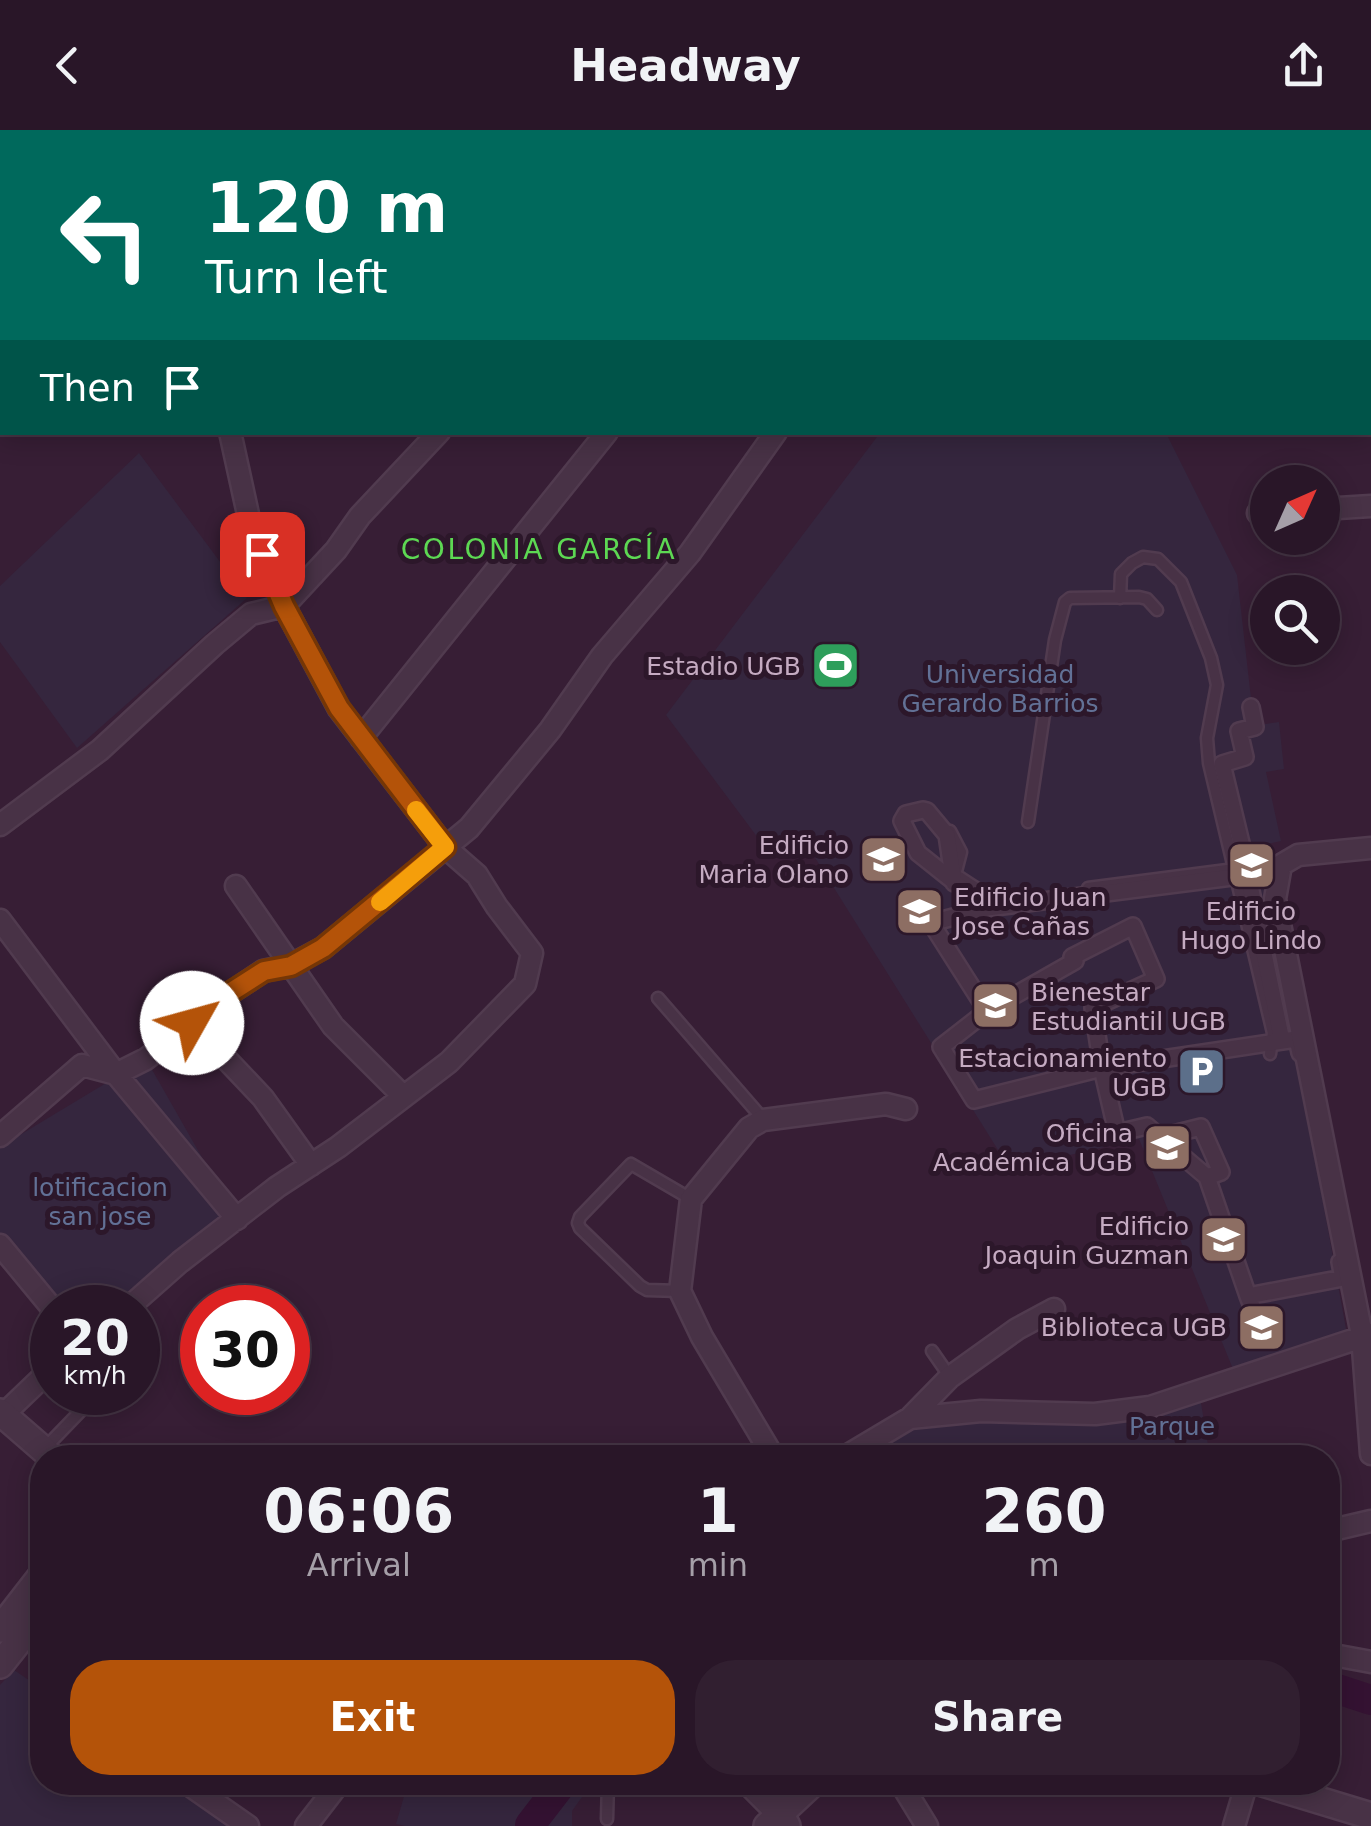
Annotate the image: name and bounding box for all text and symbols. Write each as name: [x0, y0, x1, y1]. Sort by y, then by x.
icon: back: [40, 38, 95, 93]
icon: share: [1276, 38, 1331, 93]
text: Headway: [570, 39, 801, 92]
text: 120 m: [205, 167, 448, 249]
icon: left: [40, 170, 170, 300]
text: Turn left: [205, 251, 388, 304]
icon: arrive: [155, 360, 210, 415]
text: Then: [40, 366, 135, 410]
north arrow: [1250, 465, 1340, 555]
map controls: [1250, 465, 1340, 665]
pin: [220, 512, 305, 597]
icon: arrive: [235, 527, 290, 582]
district label: COLONIA GARCÍA: [401, 532, 677, 566]
button: search: [1250, 575, 1340, 665]
sports icon: Estadio UGB: [810, 640, 862, 692]
place label: Estadio UGB: [646, 652, 801, 681]
park label: Universidad Gerardo Barrios: [901, 660, 1099, 718]
place label: Edificio Maria Olano: [699, 831, 849, 889]
school or university icon: Edificio Maria Olano: [858, 833, 910, 885]
school or university icon: Edificio Hugo Lindo: [1225, 839, 1277, 891]
place label: Edificio Juan Jose Cañas: [952, 883, 1107, 941]
school or university icon: Edificio Juan Jose Cañas: [893, 885, 945, 937]
place label: Edificio Hugo Lindo: [1180, 897, 1322, 955]
position arrow: [140, 971, 244, 1075]
place label: Bienestar Estudiantil UGB: [1031, 978, 1226, 1036]
school or university icon: Bienestar Estudiantil UGB: [970, 980, 1022, 1032]
place label: Estacionamiento UGB: [958, 1044, 1167, 1102]
parking icon: Estacionamiento UGB: [1176, 1046, 1228, 1098]
place label: Oficina Académica UGB: [933, 1119, 1133, 1177]
school or university icon: Oficina Académica UGB: [1142, 1121, 1194, 1173]
park label: lotificacion san jose: [32, 1173, 168, 1231]
place label: Edificio Joaquin Guzman: [983, 1212, 1189, 1270]
school or university icon: Edificio Joaquin Guzman: [1198, 1214, 1250, 1266]
speed limit sign: 30: [180, 1285, 310, 1415]
school or university icon: Biblioteca UGB: [1236, 1301, 1288, 1353]
text: 20: [60, 1309, 130, 1367]
place label: Biblioteca UGB: [1041, 1313, 1227, 1342]
text: km/h: [63, 1361, 127, 1390]
park label: Parque: [1129, 1412, 1215, 1441]
text: 06:06: [263, 1476, 454, 1546]
text: 1: [697, 1476, 739, 1546]
text: 260: [981, 1476, 1107, 1546]
text: Arrival: [307, 1546, 411, 1584]
text: min: [688, 1546, 748, 1584]
text: m: [1028, 1546, 1060, 1584]
button: Exit: [70, 1660, 675, 1775]
button: Share: [695, 1660, 1300, 1775]

